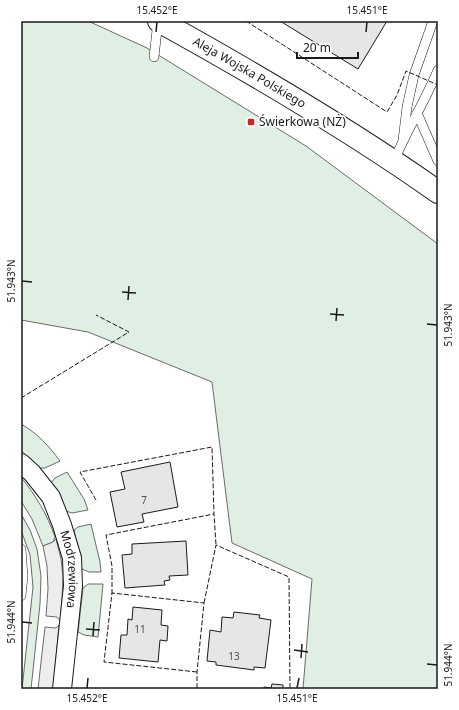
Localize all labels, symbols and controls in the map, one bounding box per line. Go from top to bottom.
text: 15.452°E [136,3,178,17]
text: 15.451°E [346,3,388,17]
street label: Aleja Wojska Polskiego [190,33,309,112]
scale bar [297,34,358,60]
text: 20 m [303,39,331,56]
place label: Świerkowa (NŻ) [259,113,346,130]
marker: Świerkowa (NŻ) [246,117,256,127]
text: 51.943°N [4,259,18,303]
text: 51.943°N [441,303,455,347]
house number: 7 [141,493,147,507]
street label: Modrzewiowa [56,528,82,609]
text: 51.944°N [4,600,18,644]
house number: 11 [134,622,146,636]
text: 51.944°N [441,643,455,687]
house number: 13 [228,649,240,663]
text: 15.452°E [66,691,108,705]
text: 15.451°E [276,691,318,705]

